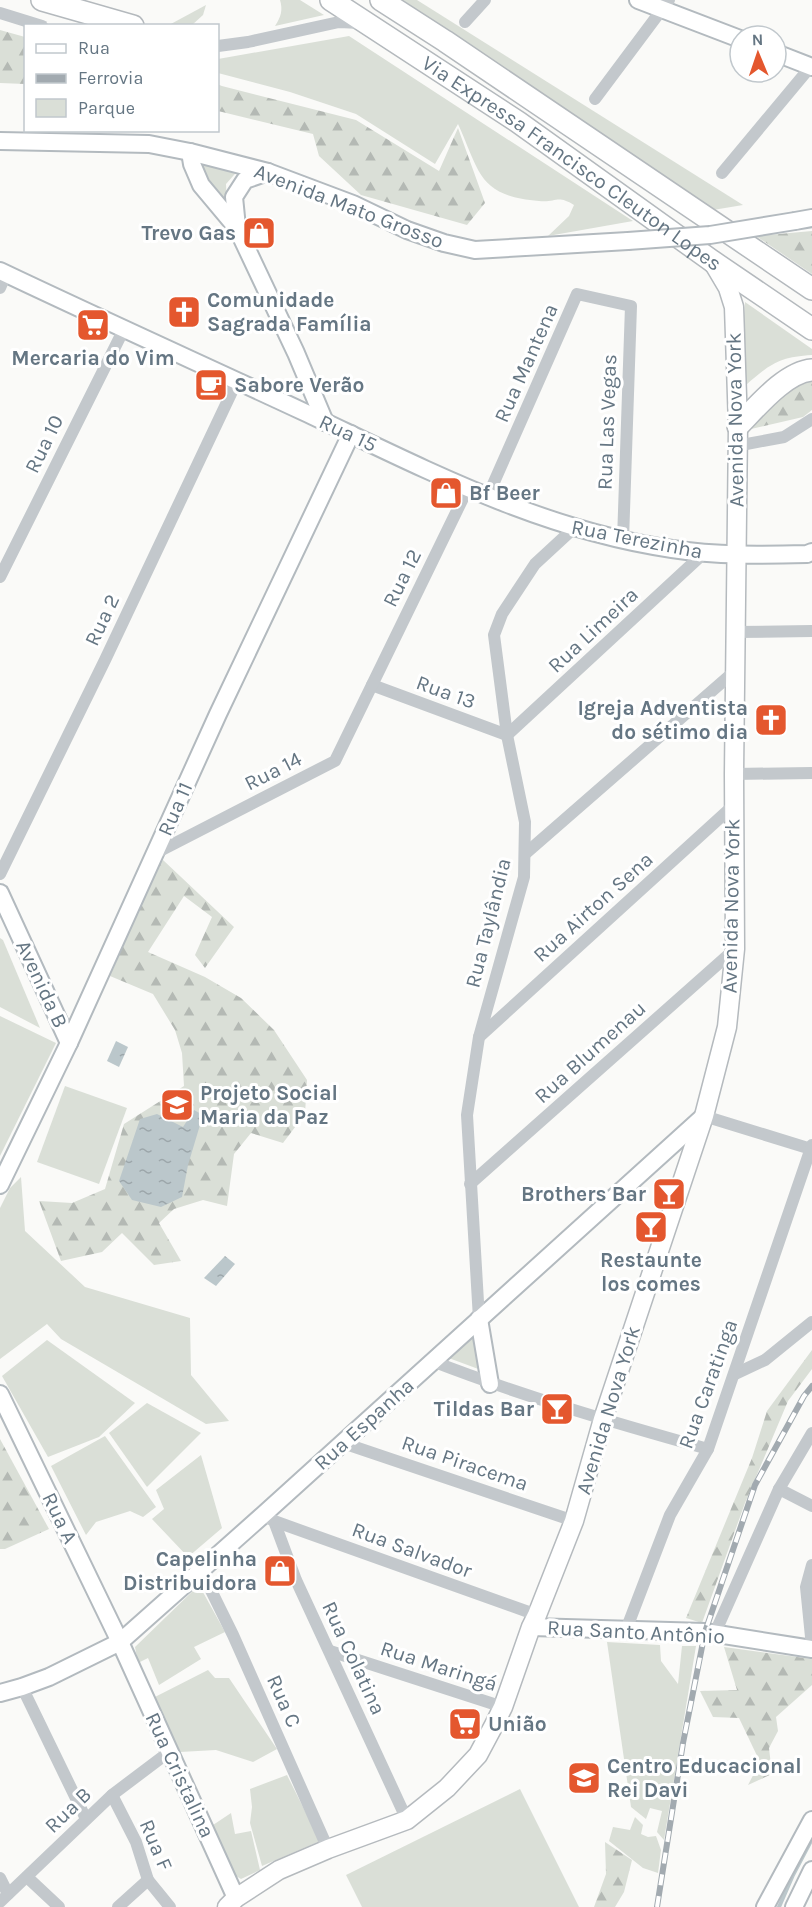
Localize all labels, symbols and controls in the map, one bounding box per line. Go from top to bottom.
legend [24,24,219,132]
north arrow [728,24,788,84]
text: N [751,30,764,49]
text: Rua [78,37,110,59]
street label: Via Expressa Francisco Cleuton Lopes [418,51,726,276]
text: Ferrovia [78,67,143,89]
text: Parque [78,97,135,119]
street label: Avenida Mato Grosso [251,159,447,253]
shop icon: Trevo Gas [241,215,277,251]
place label: Trevo Gas [142,221,236,245]
place label: Comunidade Sagrada Família [207,288,372,336]
church icon: Comunidade Sagrada Família [166,294,202,330]
street label: Rua Mantena [489,300,563,426]
supermarket icon: Mercaria do Vim [75,307,111,343]
street label: Avenida Nova York [721,332,749,508]
place label: Mercaria do Vim [11,346,175,370]
street label: Rua Las Vegas [593,354,621,490]
cafe icon: Sabore Verão [193,367,229,403]
place label: Sabore Verão [234,373,365,397]
street label: Rua 15 [315,409,381,457]
street label: Rua 10 [20,411,68,477]
shop icon: Bf Beer [428,475,464,511]
place label: Bf Beer [469,481,541,505]
street label: Rua Terezinha [569,514,705,564]
street label: Rua 12 [378,545,426,611]
street label: Rua Limeira [543,582,643,678]
street label: Rua 2 [80,590,124,650]
street label: Rua 13 [413,670,479,714]
place label: Igreja Adventista do sétimo dia [577,696,748,744]
church icon: Igreja Adventista do sétimo dia [753,702,789,738]
street label: Rua 14 [240,746,306,795]
street label: Rua 11 [153,779,197,839]
street label: Avenida Nova York [717,818,745,994]
street label: Rua Airton Sena [528,847,658,967]
street label: Rua Taylândia [460,856,516,990]
street label: Avenida B [11,936,73,1032]
street label: Rua Blumenau [530,996,650,1108]
place label: Projeto Social Maria da Paz [200,1081,338,1129]
school or university icon: Projeto Social Maria da Paz [159,1087,195,1123]
bar icon: Brothers Bar [651,1176,687,1212]
place label: Brothers Bar [521,1182,647,1206]
bar icon: Restaunte los comes [633,1209,669,1245]
place label: Restaunte los comes [600,1248,702,1296]
street label: Rua Caratinga [673,1316,743,1452]
street label: Avenida Nova York [571,1323,645,1497]
street label: Rua Espanha [309,1373,419,1475]
bar icon: Tildas Bar [539,1391,575,1427]
place label: Tildas Bar [434,1397,535,1421]
street label: Rua Piracema [399,1430,531,1496]
street label: Rua A [37,1488,83,1548]
street label: Rua Salvador [349,1517,476,1583]
place label: Capelinha Distribuidora [123,1547,257,1595]
shop icon: Capelinha Distribuidora [262,1553,298,1589]
street label: Rua Colatina [317,1598,391,1718]
street label: Rua Santo Antônio [547,1615,725,1649]
street label: Rua Maringá [378,1636,500,1696]
street label: Rua C [262,1671,306,1731]
supermarket icon: União [447,1706,483,1742]
street label: Rua Cristalina [140,1708,220,1842]
place label: União [488,1712,547,1736]
place label: Centro Educacional Rei Davi [607,1754,802,1802]
school or university icon: Centro Educacional Rei Davi [566,1760,602,1796]
street label: Rua B [40,1782,96,1838]
street label: Rua F [135,1816,177,1874]

